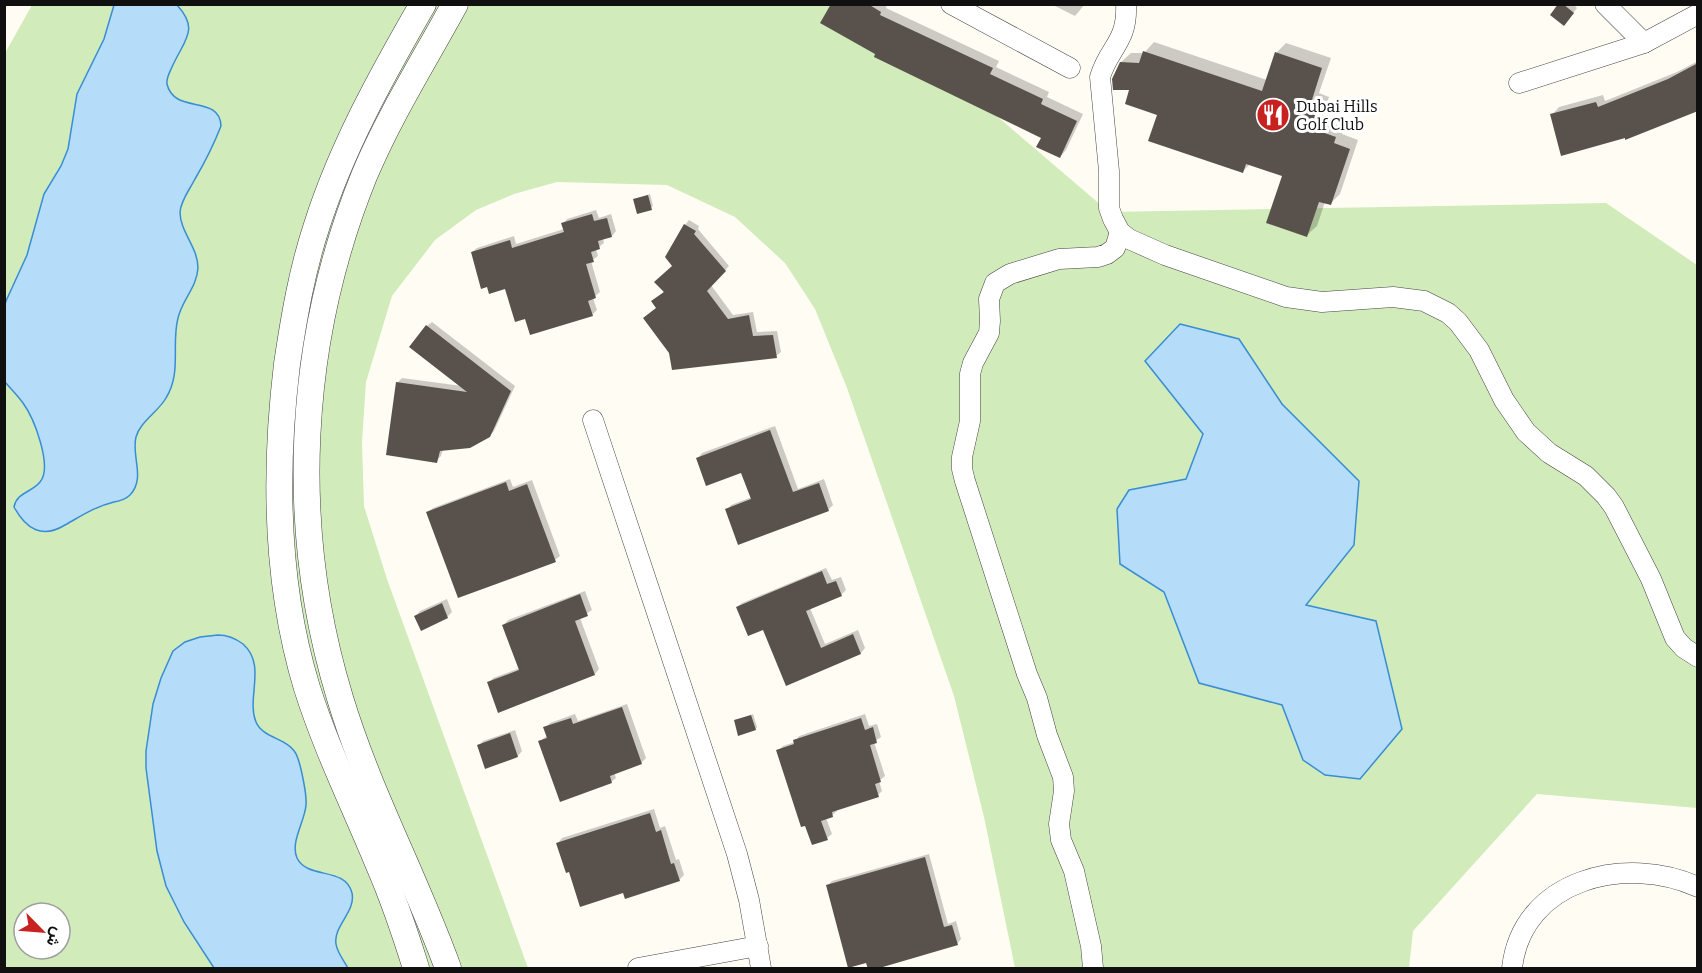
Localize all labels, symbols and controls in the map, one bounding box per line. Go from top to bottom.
restaurant icon: Dubai Hills Golf Club [1255,97,1291,133]
place label: Dubai Hills Golf Club [1296,97,1378,134]
north arrow [12,901,72,961]
text: ش [42,924,68,950]

